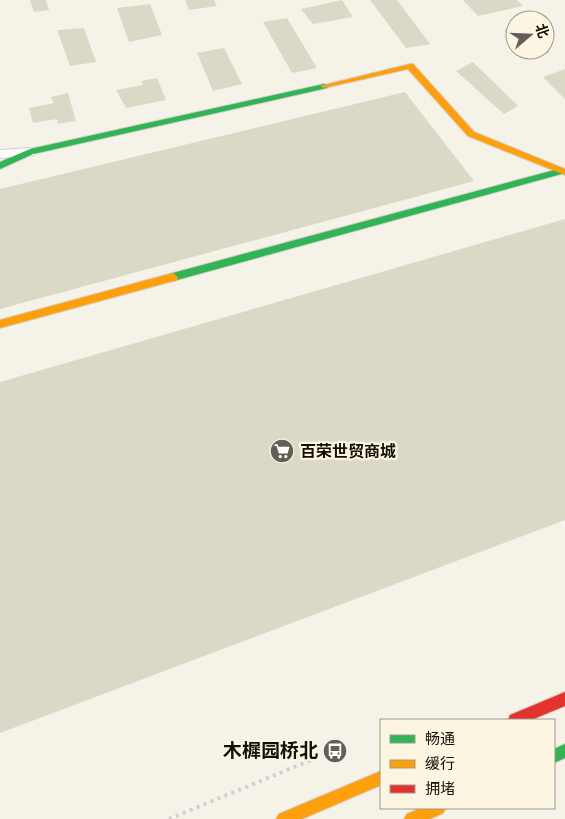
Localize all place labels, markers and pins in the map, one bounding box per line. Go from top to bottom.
supermarket icon: 百荣世贸商城 [269,438,295,464]
place label: 百荣世贸商城 [300,442,396,461]
bus stop icon: 木樨园桥北 [322,738,348,764]
place label: 木樨园桥北 [223,740,318,762]

